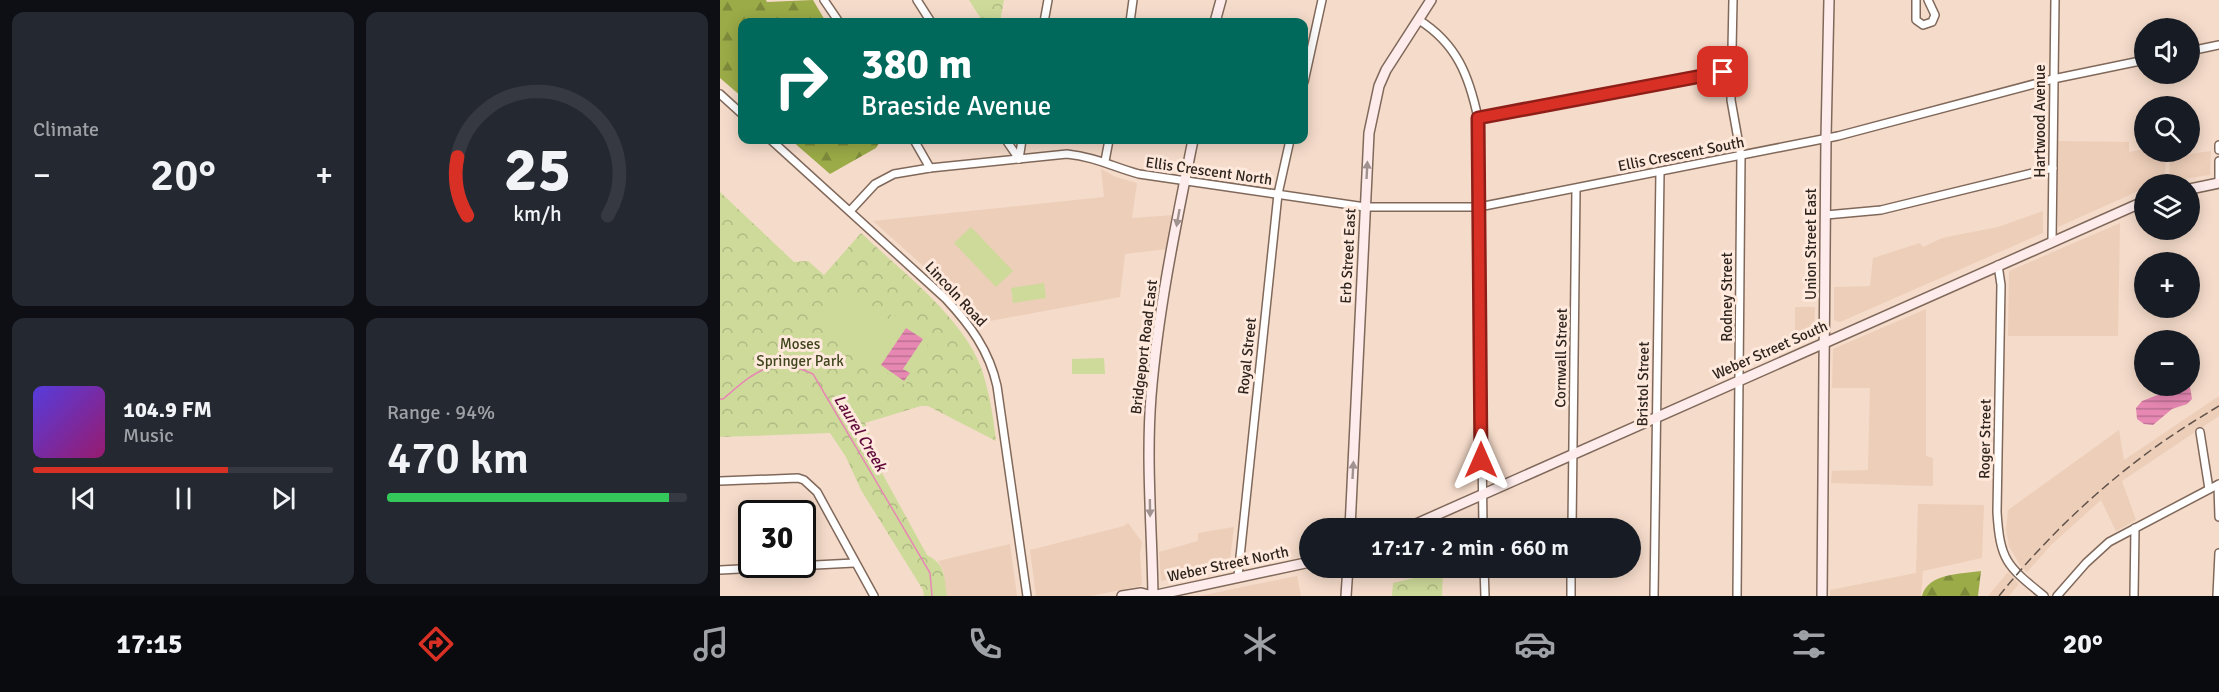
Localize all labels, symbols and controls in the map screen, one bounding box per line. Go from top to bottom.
map controls [2134,18,2200,396]
button: sound [2134,18,2200,84]
text: 380 m [861,39,972,90]
icon: right [762,42,840,120]
pin [1697,46,1748,97]
icon: arrive [1706,55,1739,88]
street label: Hartwood Avenue [2031,64,2049,178]
text: Braeside Avenue [861,90,1051,123]
button: search [2134,96,2200,162]
text: Climate [33,117,99,142]
text: 25 [503,131,571,208]
street label: Ellis Crescent South [1616,133,1746,175]
text: 20° [150,148,216,203]
street label: Ellis Crescent North [1144,153,1274,189]
text: − [33,155,51,196]
text: + [315,155,333,196]
one-way arrow [1363,160,1372,179]
button: layers [2134,174,2200,240]
street label: Union Street East [1802,188,1820,300]
text: km/h [513,201,561,227]
one-way arrow [1173,208,1182,227]
street label: Erb Street East [1337,208,1359,304]
street label: Rodney Street [1718,252,1736,342]
button: + [2134,252,2200,318]
street label: Lincoln Road [921,258,991,330]
street label: Bridgeport Road East [1127,279,1161,415]
street label: Cornwall Street [1551,308,1571,408]
street label: Royal Street [1234,316,1260,396]
street label: Weber Street South [1710,317,1830,383]
button: − [2134,330,2200,396]
park label: Moses Springer Park [756,335,844,370]
street label: Bristol Street [1633,341,1653,427]
water label: Laurel Creek [829,391,892,477]
text: 104.9 FM [123,396,212,423]
street label: Roger Street [1975,399,1995,479]
text: Range · 94% [387,400,495,425]
text: Music [123,423,174,448]
position arrow [1449,428,1513,492]
text: 470 km [387,431,529,486]
one-way arrow [1349,460,1358,479]
icon: previous [67,482,100,515]
icon: pause [167,482,200,515]
icon: next [267,482,300,515]
one-way arrow [1146,498,1155,517]
speed limit sign: 30 [738,500,816,578]
text: 17:17 · 2 min · 660 m [1371,534,1569,561]
street label: Weber Street North [1166,542,1290,586]
icon: directions [415,623,457,665]
icon: music [690,623,732,665]
icon: phone [964,623,1006,665]
icon: climate [1239,623,1281,665]
icon: car [1514,623,1556,665]
icon: filters [1788,623,1830,665]
text: 17:15 [116,628,183,661]
text: 20° [2063,628,2103,661]

